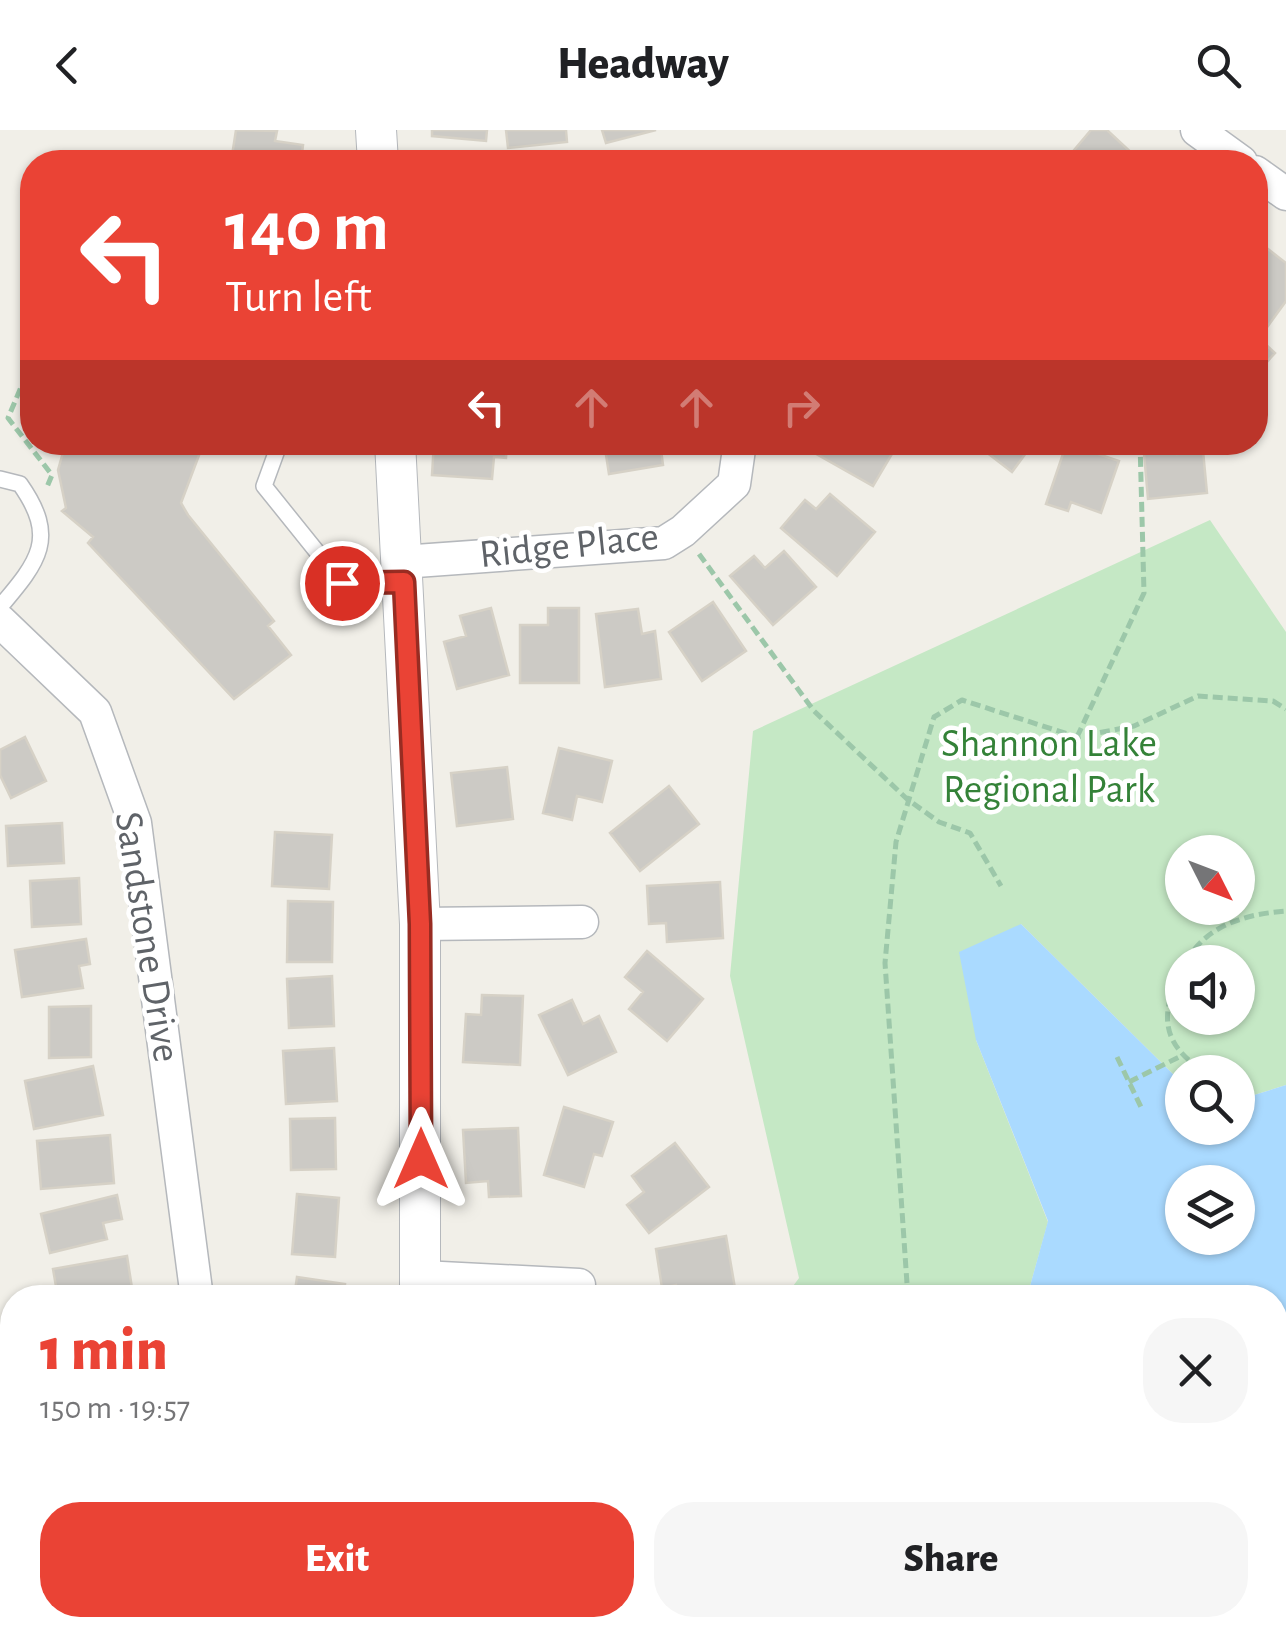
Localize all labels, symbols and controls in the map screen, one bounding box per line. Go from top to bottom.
icon: back [40,38,95,93]
icon: search [1191,38,1246,93]
text: Headway [557,42,729,87]
icon: left [60,190,190,320]
text: 140 m [225,193,389,263]
text: Turn left [225,275,372,320]
icon: left [459,380,514,435]
icon: ahead [564,380,619,435]
icon: ahead [669,380,724,435]
icon: right [774,380,829,435]
street label: Ridge Place [477,517,661,575]
pin [300,541,385,626]
icon: arrive [315,556,370,611]
park label: Shannon Lake Regional Park [941,724,1157,810]
street label: Sandstone Drive [107,809,187,1065]
north arrow [1165,835,1255,925]
map controls [1165,835,1255,1255]
button: sound [1165,945,1255,1035]
button: search [1165,1055,1255,1145]
position arrow [369,1107,473,1211]
button: layers [1165,1165,1255,1255]
button: close [1143,1318,1248,1423]
text: 1 min [40,1321,168,1381]
text: 150 m · 19:57 [40,1392,190,1424]
button: Exit [40,1502,634,1617]
button: Share [654,1502,1248,1617]

